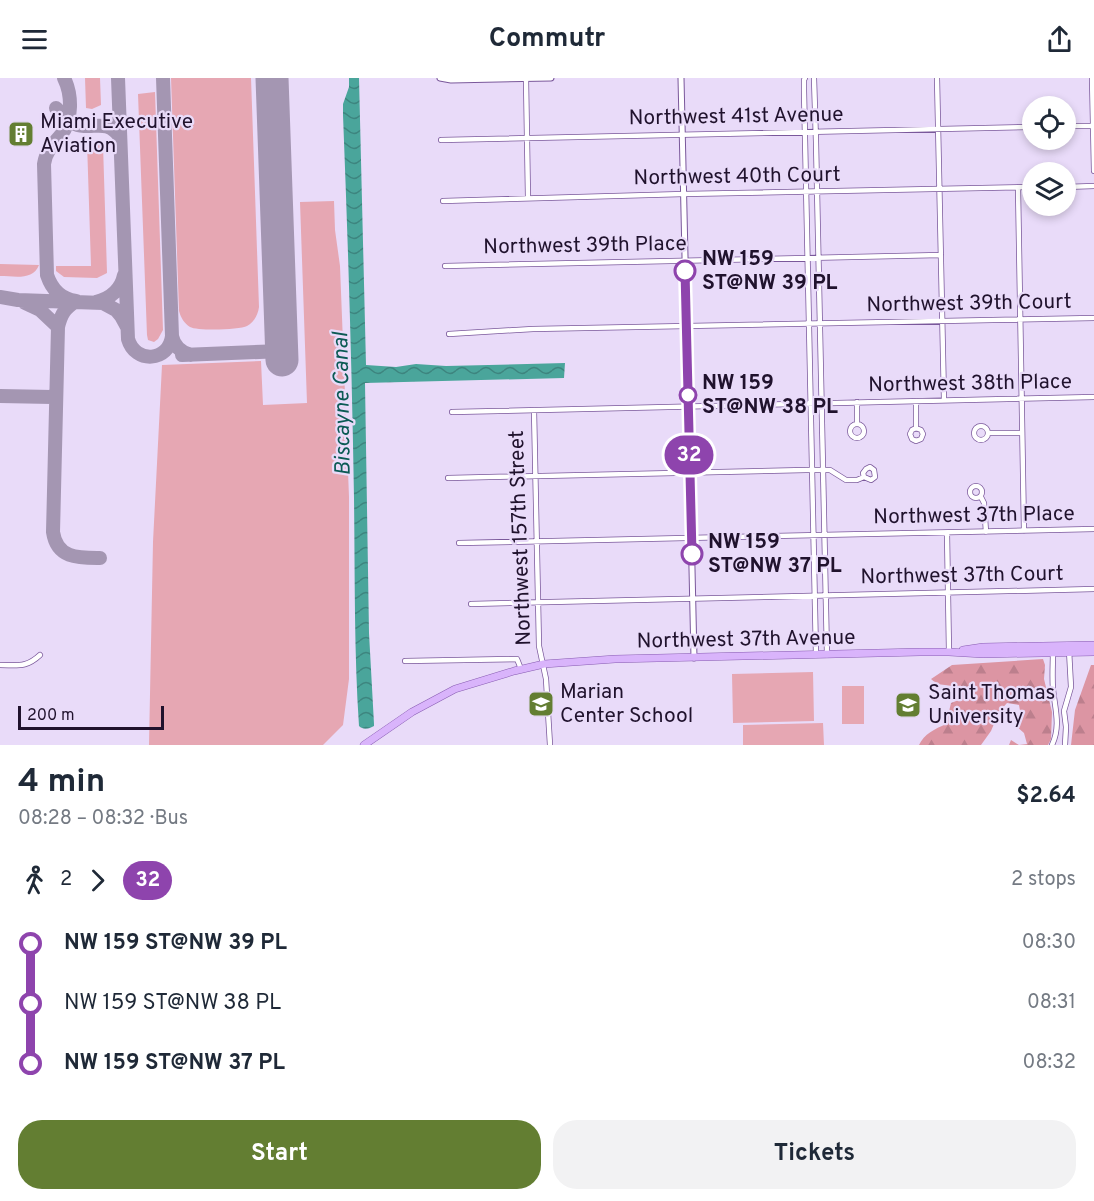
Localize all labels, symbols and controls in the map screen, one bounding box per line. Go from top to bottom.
text: Commutr [489,22,605,56]
icon: menu [18,23,51,56]
icon: share [1043,23,1076,56]
map controls [1022,96,1076,216]
button: locate [1022,96,1076,150]
street label: Northwest 41st Avenue [628,102,844,132]
place label: Miami Executive Aviation [40,109,193,160]
building icon: Miami Executive Aviation [6,119,36,149]
street label: Northwest 40th Court [633,162,841,192]
button: layers [1022,162,1076,216]
street label: Northwest 39th Place [483,231,687,261]
place label: NW 159 ST@NW 39 PL [702,246,838,297]
marker: NW 159 ST@NW 39 PL [674,260,696,282]
street label: Northwest 39th Court [866,289,1072,319]
water label: Biscayne Canal [328,331,358,476]
street label: Northwest 38th Place [868,369,1072,399]
place label: NW 159 ST@NW 38 PL [702,370,838,421]
marker: NW 159 ST@NW 38 PL [679,386,697,404]
street label: Northwest 157th Street [504,430,538,646]
line badge: 32 [662,436,716,475]
text: 32 [676,442,702,469]
street label: Northwest 37th Place [873,501,1075,531]
place label: NW 159 ST@NW 37 PL [708,529,842,580]
marker: NW 159 ST@NW 37 PL [681,543,703,565]
street label: Northwest 37th Court [860,561,1064,591]
street label: Northwest 37th Avenue [636,625,856,655]
place label: Marian Center School [560,679,693,730]
place label: Saint Thomas University [928,680,1055,731]
school or university icon: Marian Center School [526,689,556,719]
school or university icon: Saint Thomas University [893,690,923,720]
scale bar [18,703,164,730]
text: 200 m [27,706,75,726]
text: 4 min [18,762,105,804]
text: $2.64 [1016,783,1076,810]
text: 08:28 – 08:32 · Bus [18,806,188,832]
icon: walk [18,864,51,897]
icon: forward [81,864,114,897]
text: 2 [60,867,72,893]
text: 32 [135,867,160,894]
text: 2 stops [1011,867,1076,893]
text: NW 159 ST@NW 39 PL [64,930,287,957]
text: 08:30 [1022,930,1076,956]
text: NW 159 ST@NW 38 PL [64,990,281,1017]
text: 08:31 [1027,990,1076,1016]
text: NW 159 ST@NW 37 PL [64,1050,285,1077]
text: 08:32 [1023,1050,1076,1076]
button: Start [18,1120,541,1189]
button: Tickets [553,1120,1076,1189]

